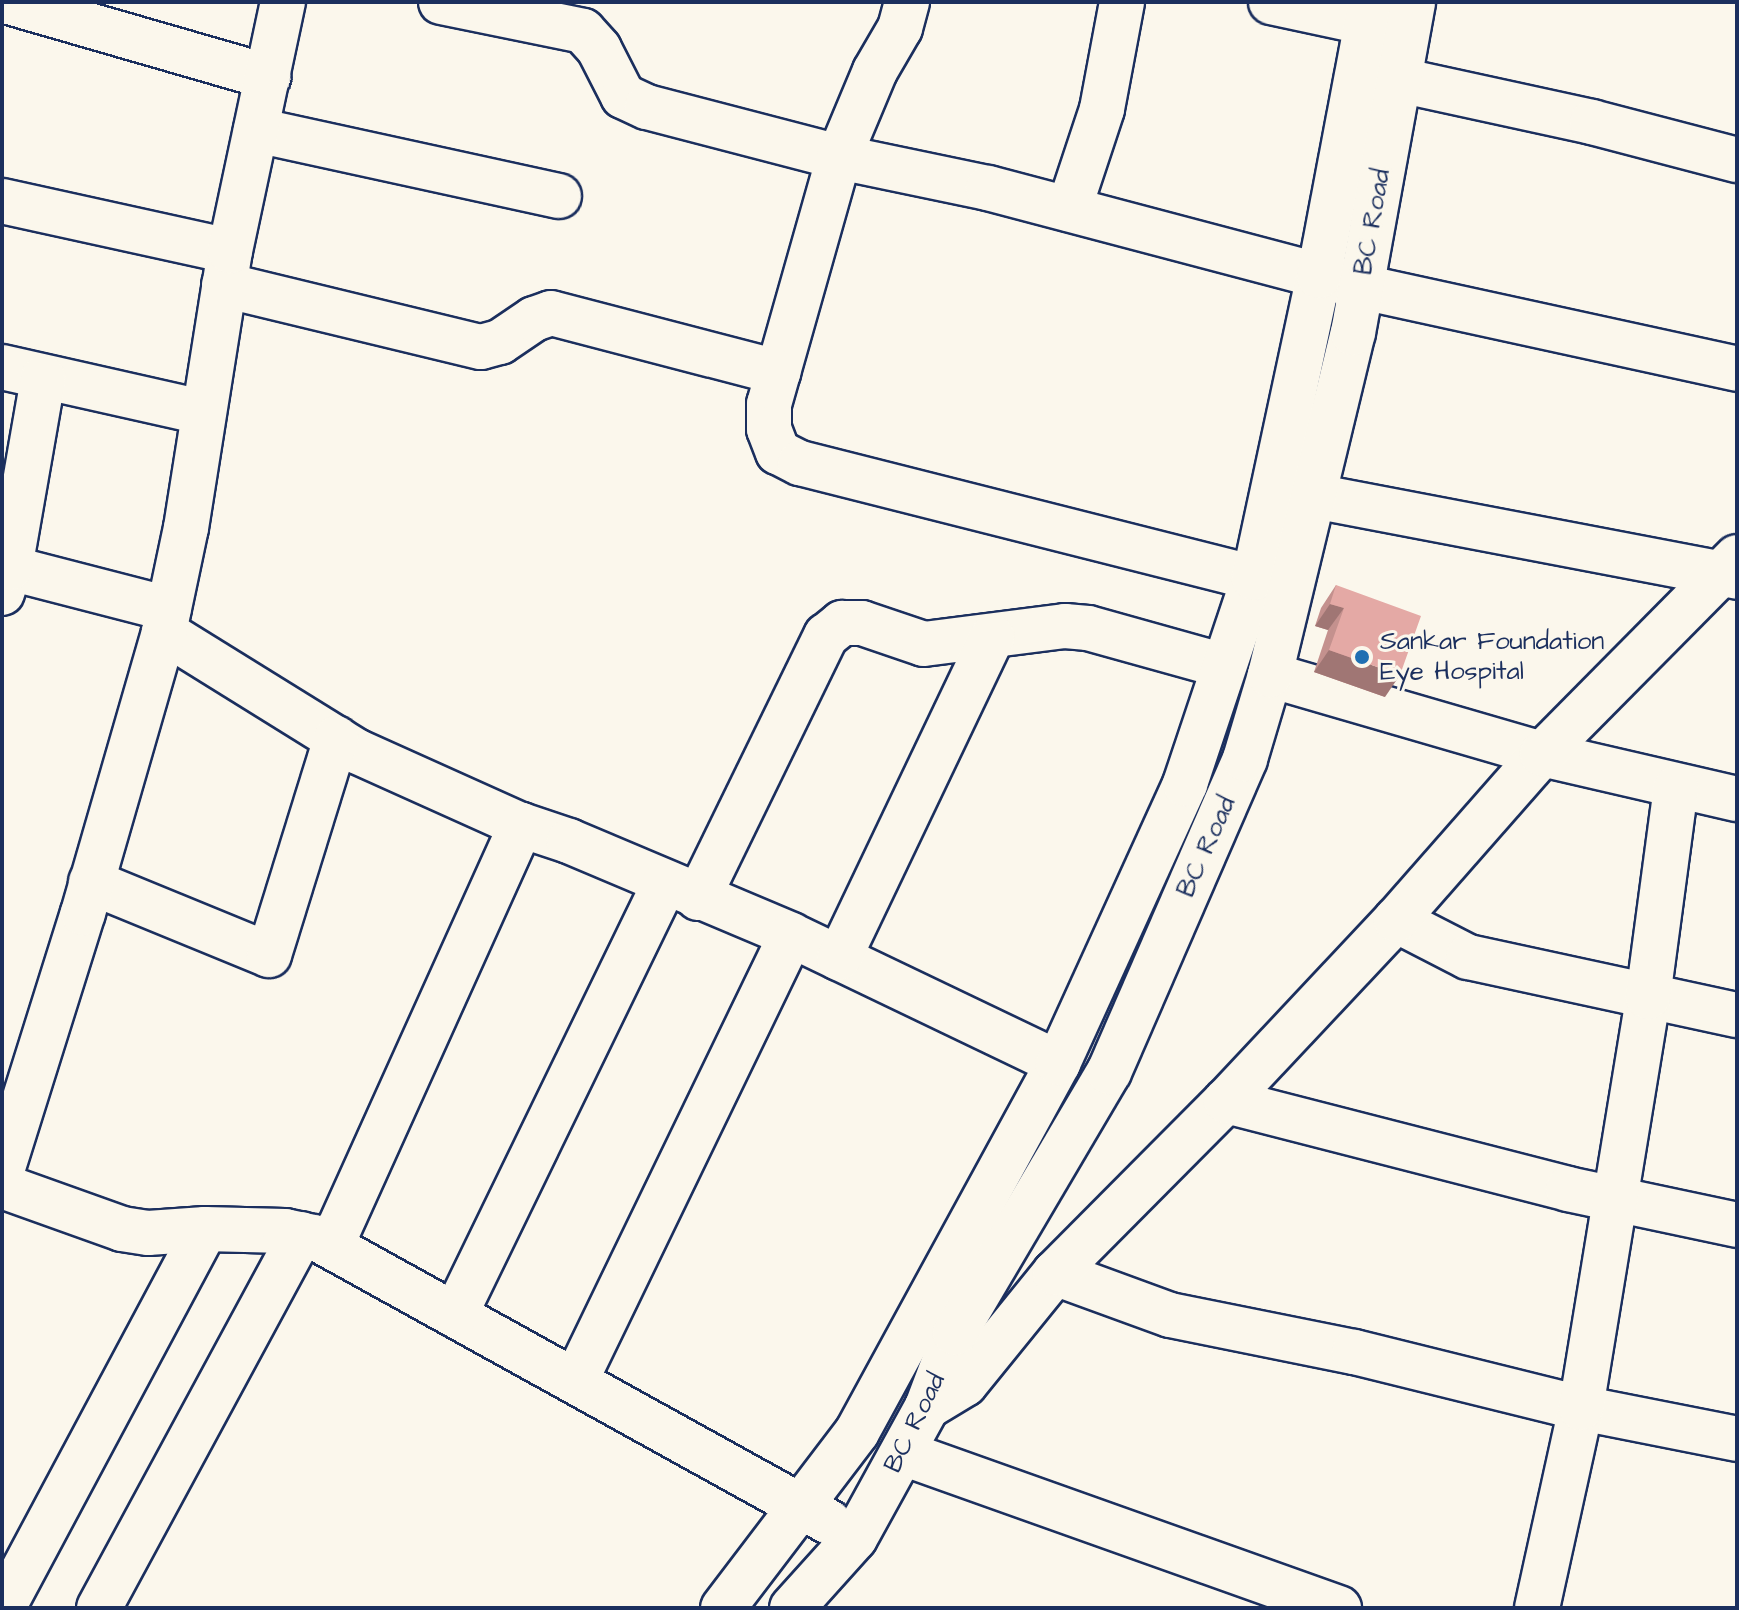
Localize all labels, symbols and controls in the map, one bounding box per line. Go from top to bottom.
street label: BC Road [1348,167,1398,277]
place label: Sankar Foundation Eye Hospital [1380,626,1604,688]
marker: Sankar Foundation Eye Hospital [1351,646,1373,668]
street label: BC Road [1171,792,1243,902]
street label: BC Road [878,1368,952,1478]

